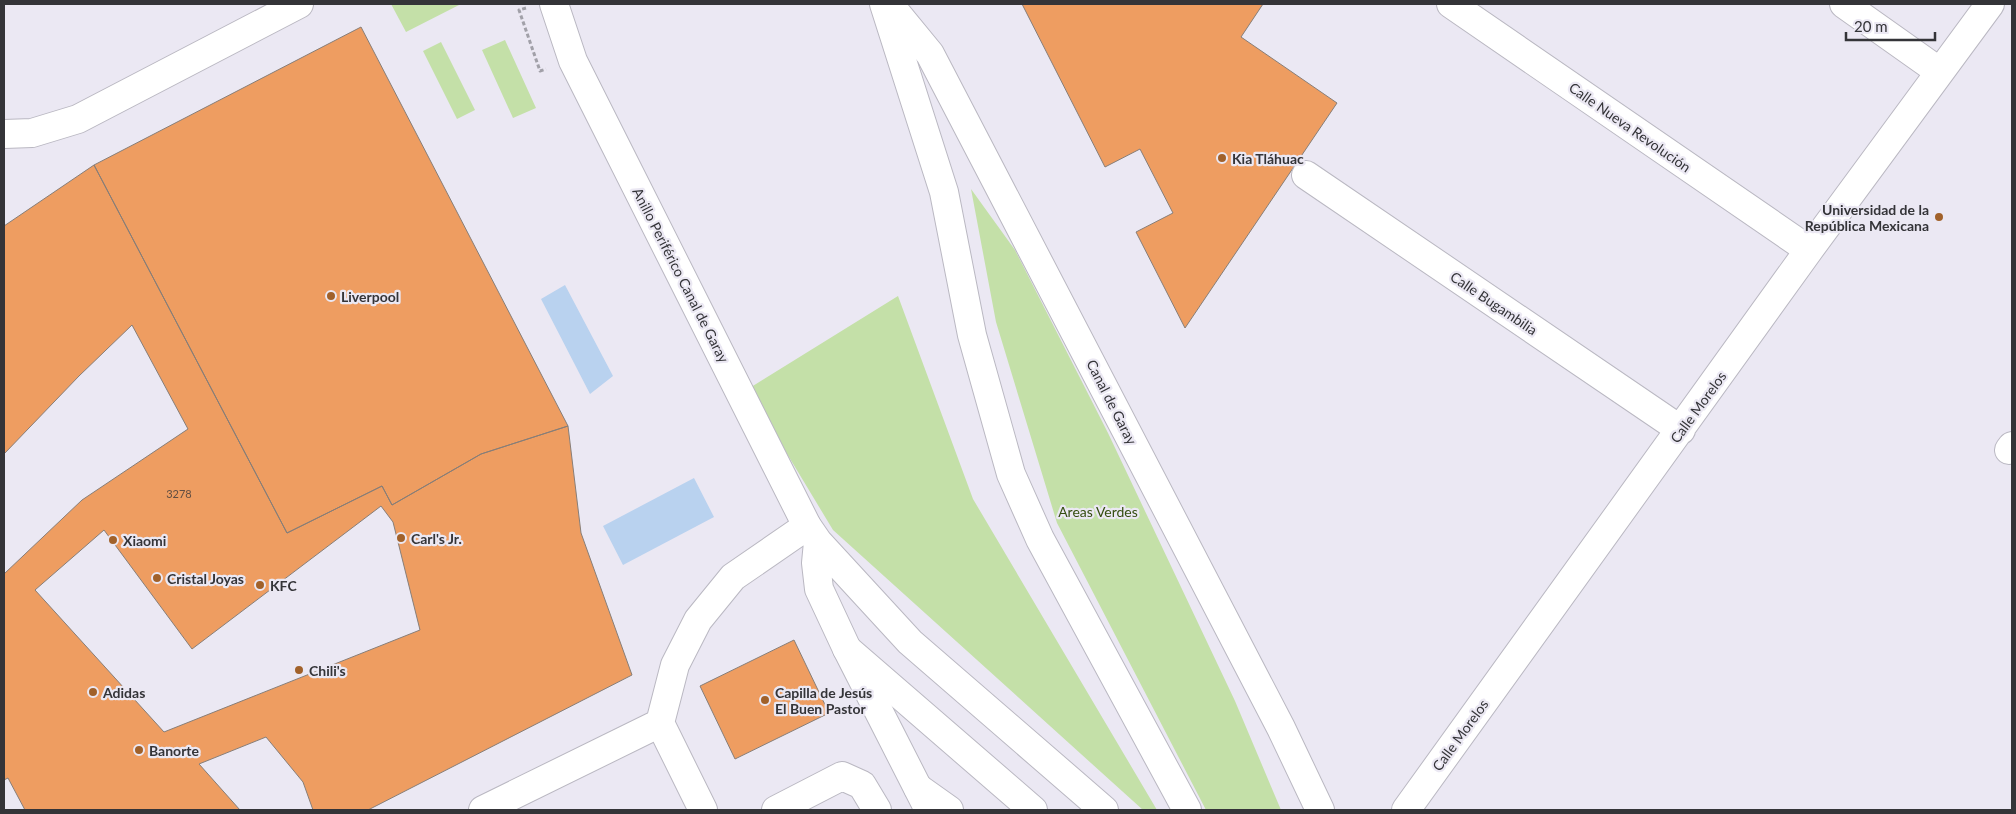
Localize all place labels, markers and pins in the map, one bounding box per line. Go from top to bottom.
place label: Kia Tláhuac [1232,150,1304,167]
marker: Kia Tláhuac [1216,152,1228,164]
place label: Universidad de la República Mexicana [1805,201,1929,234]
marker: Universidad de la República Mexicana [1933,211,1945,223]
place label: Liverpool [341,288,399,305]
marker: Liverpool [325,290,337,302]
place label: Carl's Jr. [411,530,462,547]
place label: Xiaomi [123,532,166,549]
marker: Carl's Jr. [395,532,407,544]
marker: Xiaomi [107,534,119,546]
place label: Cristal Joyas [167,570,244,587]
marker: Cristal Joyas [151,572,163,584]
place label: KFC [270,577,297,594]
marker: KFC [254,579,266,591]
place label: Chili's [309,662,346,679]
marker: Chili's [293,664,305,676]
place label: Adidas [102,684,145,701]
place label: Capilla de Jesús El Buen Pastor [775,684,872,717]
marker: Adidas [87,686,99,698]
marker: Capilla de Jesús El Buen Pastor [759,694,771,706]
place label: Banorte [149,742,200,759]
marker: Banorte [133,744,145,756]

